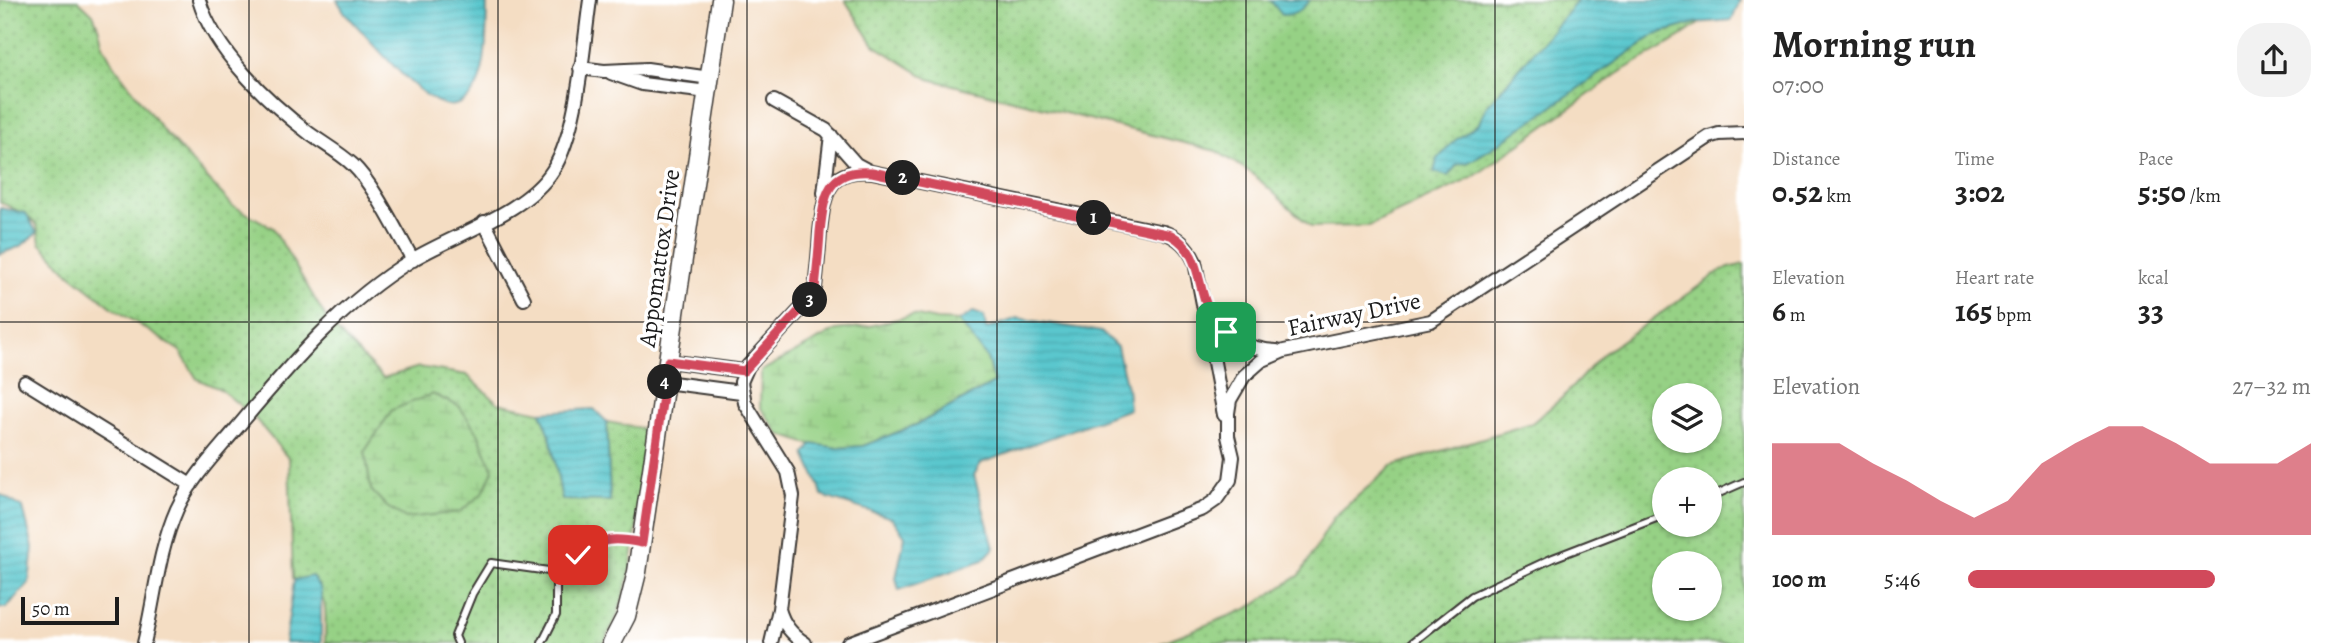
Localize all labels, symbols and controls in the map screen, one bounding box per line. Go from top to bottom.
text: Morning run [1772,18,1976,70]
button: share [2237,23,2311,97]
text: 07:00 [1772,70,1824,101]
text: Distance [1772,146,1840,172]
text: Time [1955,146,1994,172]
text: Pace [2138,146,2173,172]
pin: 2 [886,160,920,196]
text: 2 [898,164,907,190]
street label: Appomattox Drive [631,167,687,350]
text: 0.52 [1772,172,1823,212]
text: 3:02 [1955,172,2005,212]
text: 5:50 [2138,172,2186,212]
text: km [1823,183,1852,209]
text: /km [2186,183,2221,209]
pin: 1 [1076,200,1112,235]
text: 1 [1090,204,1097,230]
text: Elevation [1772,265,1845,291]
text: Heart rate [1955,265,2034,291]
text: kcal [2138,265,2168,291]
pin: 3 [792,282,828,318]
street label: Fairway Drive [1284,284,1424,344]
text: 3 [805,286,814,312]
text: 6 [1772,291,1786,331]
text: 165 [1955,291,1993,331]
text: 33 [2138,291,2164,331]
pin [1196,302,1256,362]
text: m [1786,302,1806,328]
text: bpm [1993,302,2032,328]
icon: arrive [1207,313,1245,351]
pin: 4 [648,364,682,400]
text: 4 [660,368,669,394]
text: Elevation [1772,371,1860,402]
text: 27–32 m [2232,371,2311,402]
map controls [1652,383,1722,621]
button: layers [1652,383,1722,453]
button: + [1652,467,1722,537]
pin [548,525,608,585]
icon: check [559,536,597,574]
button: − [1652,551,1722,621]
text: 100 m [1772,564,1827,595]
text: 5:46 [1884,564,1920,595]
scale bar [21,594,119,626]
text: 50 m [32,596,70,622]

